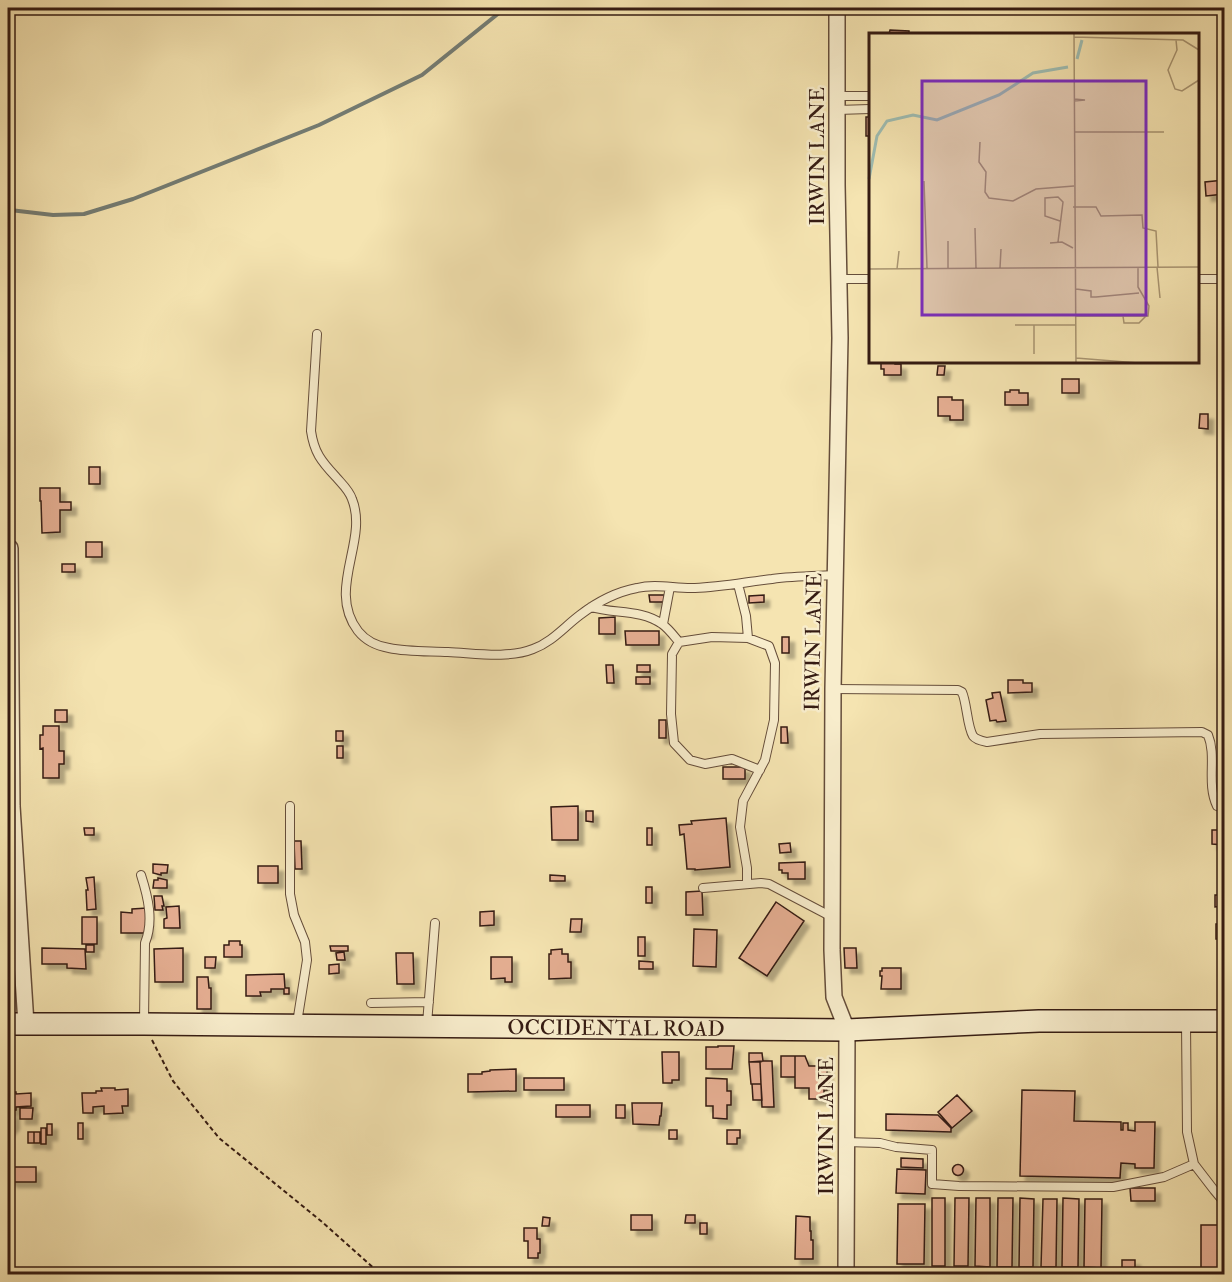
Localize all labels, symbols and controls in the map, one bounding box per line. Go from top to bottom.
inset map [869,33,1199,363]
street label: IRWIN LANE [804,87,831,225]
street label: IRWIN LANE [799,573,828,711]
street label: OCCIDENTAL ROAD [507,1014,725,1043]
street label: IRWIN LANE [813,1057,840,1195]

